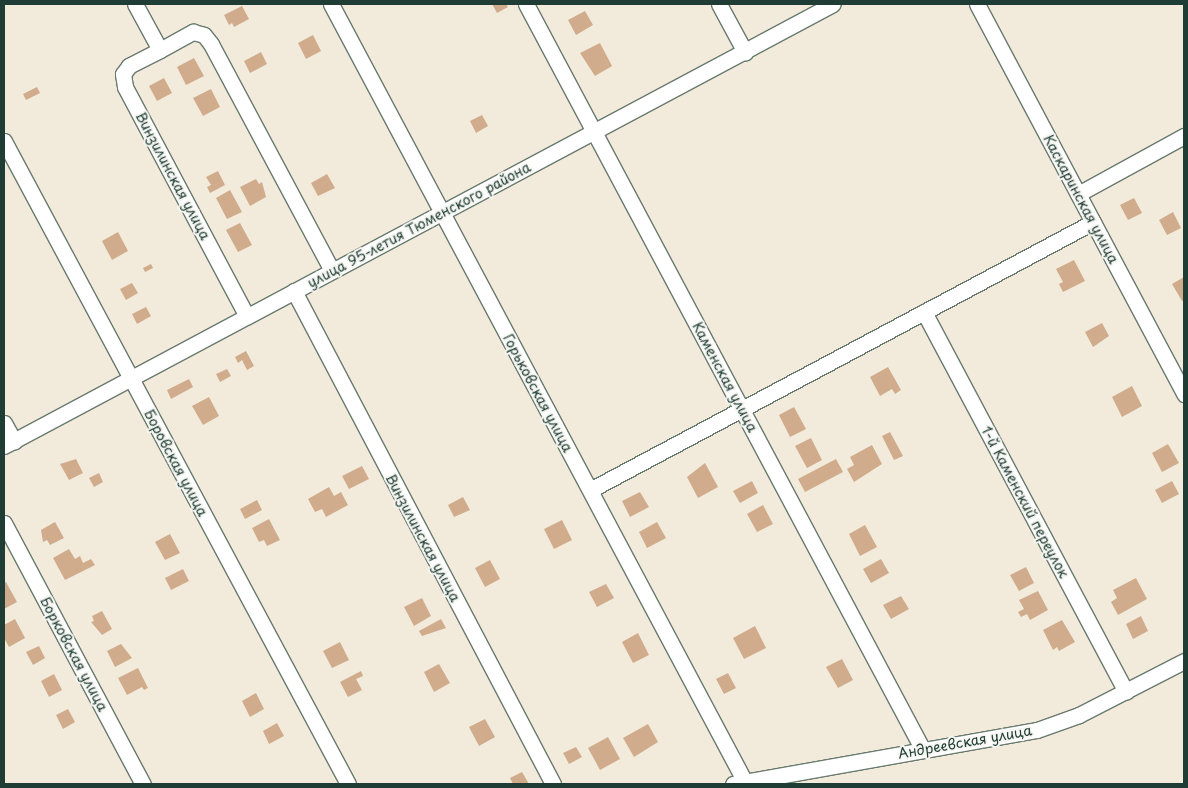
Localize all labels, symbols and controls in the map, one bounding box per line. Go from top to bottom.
street label: Винзилинская улица [132,109,214,243]
street label: Каскаринская улица [1040,131,1122,267]
street label: улица 95-летия Тюменского района [305,159,533,291]
street label: Каменская улица [689,319,761,435]
street label: Горьковская улица [500,331,576,455]
street label: Боровская улица [141,406,211,520]
street label: 1-й Каменский переулок [978,423,1072,581]
street label: Винзилинская улица [382,471,464,605]
street label: Борковская улица [37,594,111,714]
street label: Андреевская улица [896,722,1034,762]

